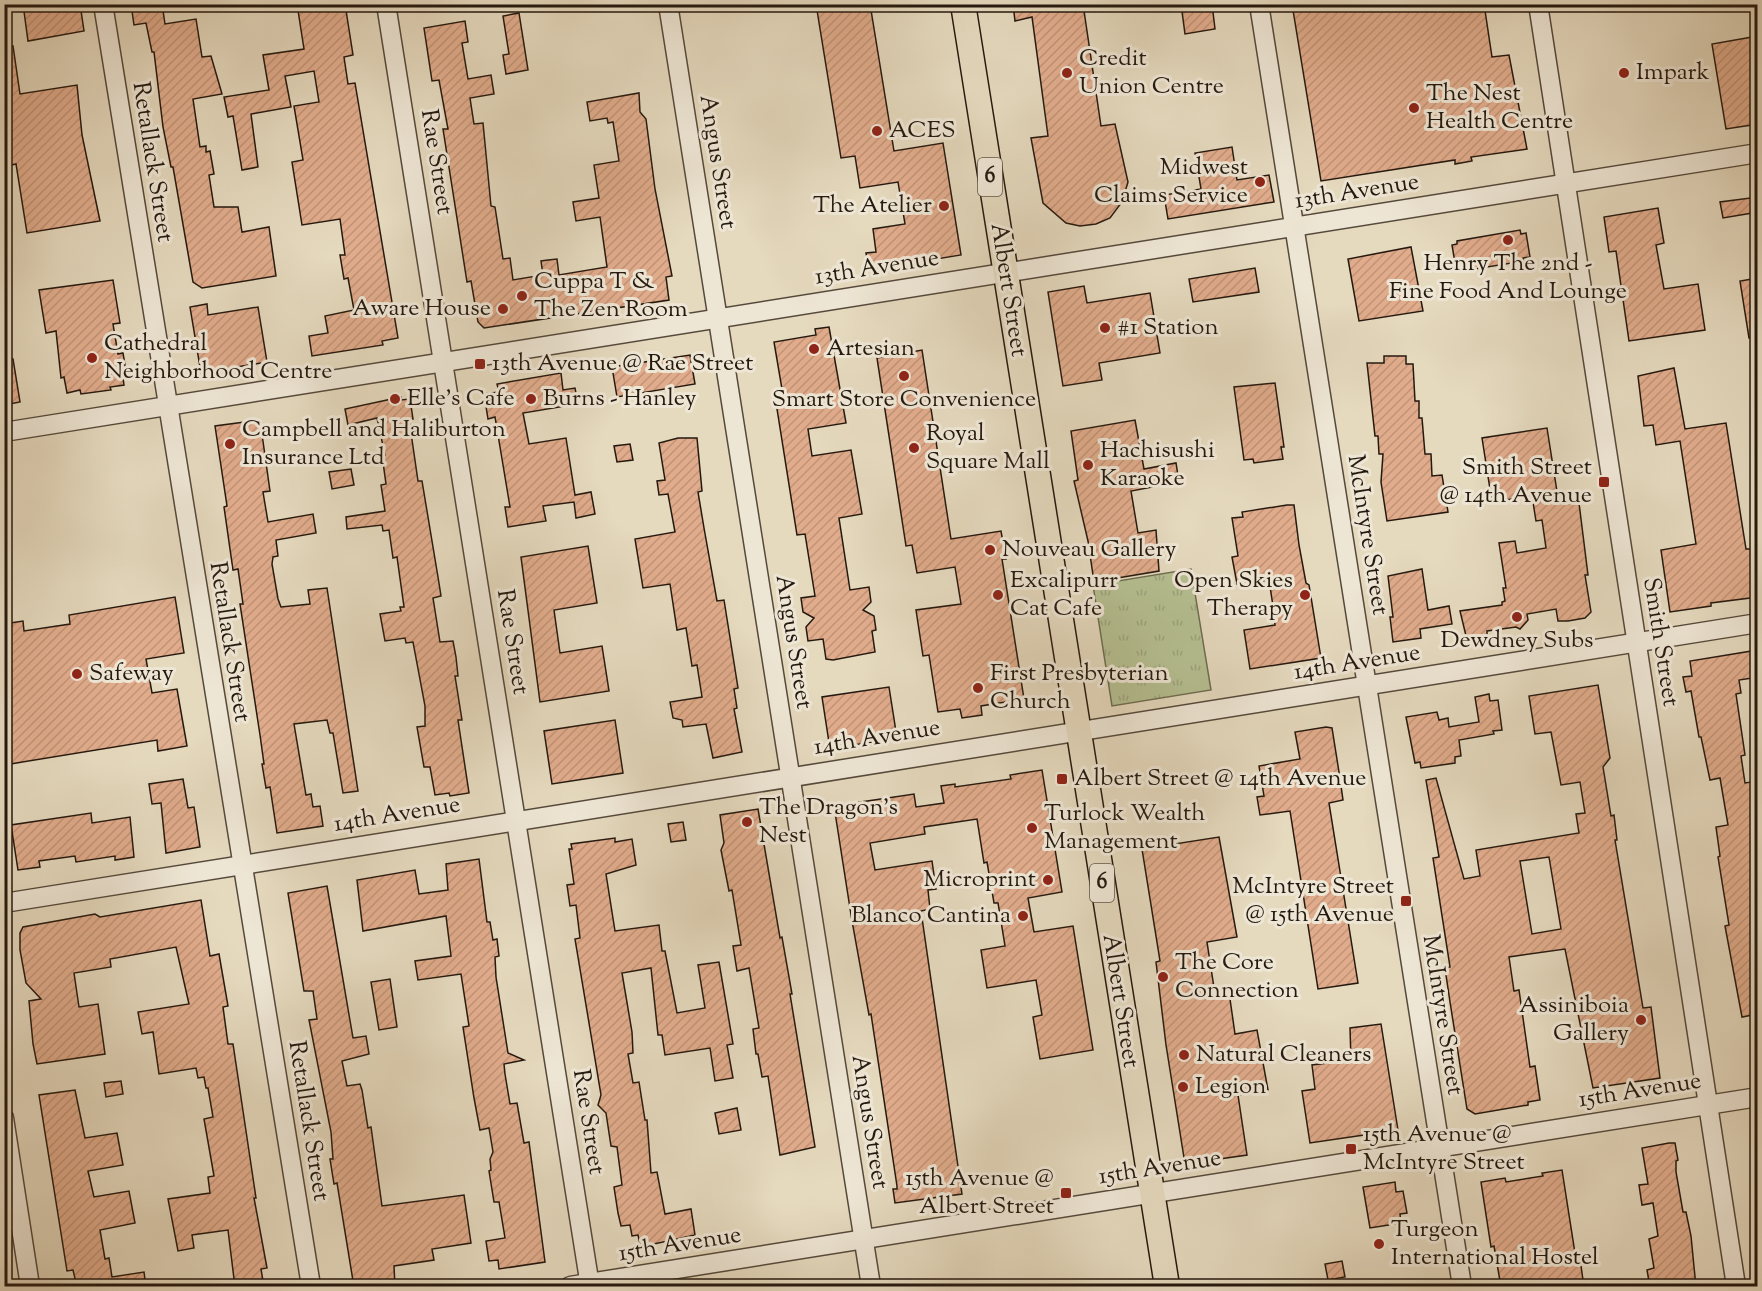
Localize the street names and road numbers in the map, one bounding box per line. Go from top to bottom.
street label: Retallack Street [123,79,181,245]
street label: Angus Street [690,92,744,232]
street label: Rae Street [411,107,461,217]
road number: 6 [978,158,1002,196]
street label: 13th Avenue [1292,165,1422,219]
street label: Albert Street [981,221,1035,359]
street label: 13th Avenue [812,241,942,295]
street label: McIntyre Street [1338,452,1396,618]
street label: Retallack Street [200,559,258,725]
street label: Angus Street [766,572,820,712]
street label: Smith Street [1633,575,1687,709]
street label: Rae Street [487,587,537,697]
street label: 14th Avenue [1291,636,1423,690]
street label: 14th Avenue [811,711,943,765]
street label: 14th Avenue [331,788,463,842]
road number: 6 [1090,864,1114,902]
street label: Albert Street [1093,932,1147,1070]
street label: McIntyre Street [1413,932,1471,1098]
street label: Retallack Street [279,1038,337,1204]
street label: Angus Street [842,1052,896,1192]
street label: 15th Avenue [1576,1065,1704,1117]
street label: Rae Street [563,1067,613,1177]
street label: 15th Avenue [1096,1142,1224,1194]
street label: 15th Avenue [616,1219,744,1271]

